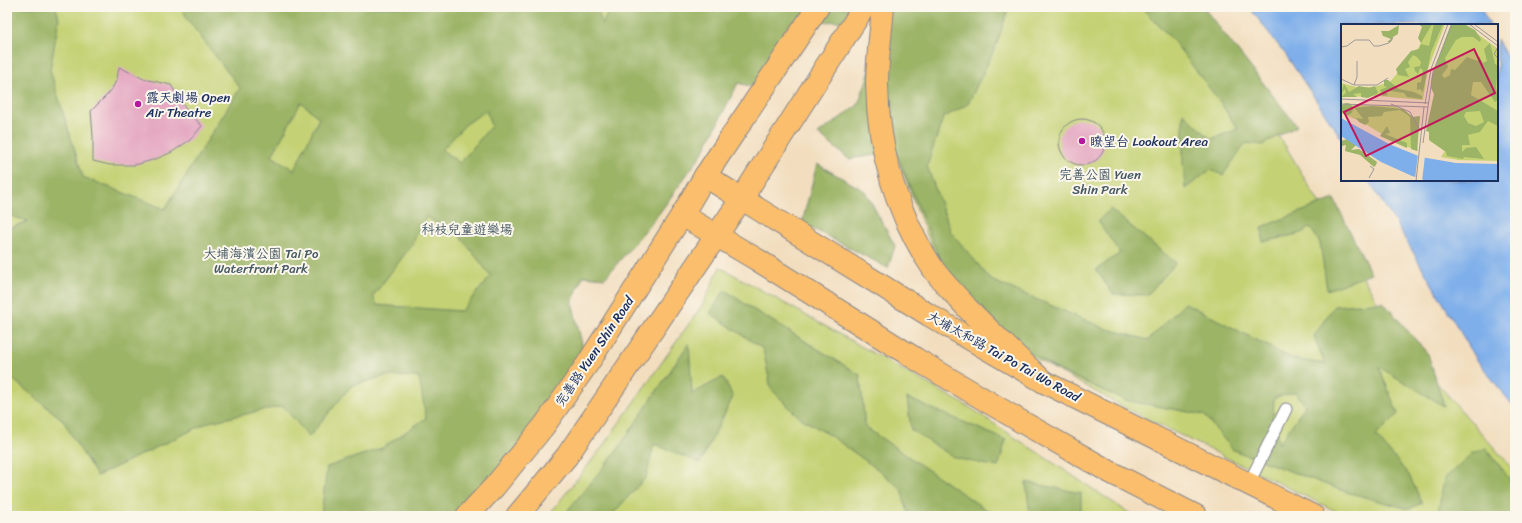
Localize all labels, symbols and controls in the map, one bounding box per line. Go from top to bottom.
inset map [1341,24,1498,181]
place label: 露天劇場 Open Air Theatre [145,86,230,124]
marker: 露天劇場 Open Air Theatre [133,99,143,109]
place label: 瞭望台 Lookout Area [1090,130,1209,153]
marker: 瞭望台 Lookout Area [1077,136,1087,146]
park label: 完善公園 Yuen Shin Park [1059,163,1141,201]
park label: 科枝兒童遊樂場 [421,218,513,241]
park label: 大埔海濱公園 Tai Po Waterfront Park [204,242,319,280]
street label: 完善路 Yuen Shin Road [549,290,641,411]
street label: 大埔太和路 Tai Po Tai Wo Road [923,305,1085,409]

